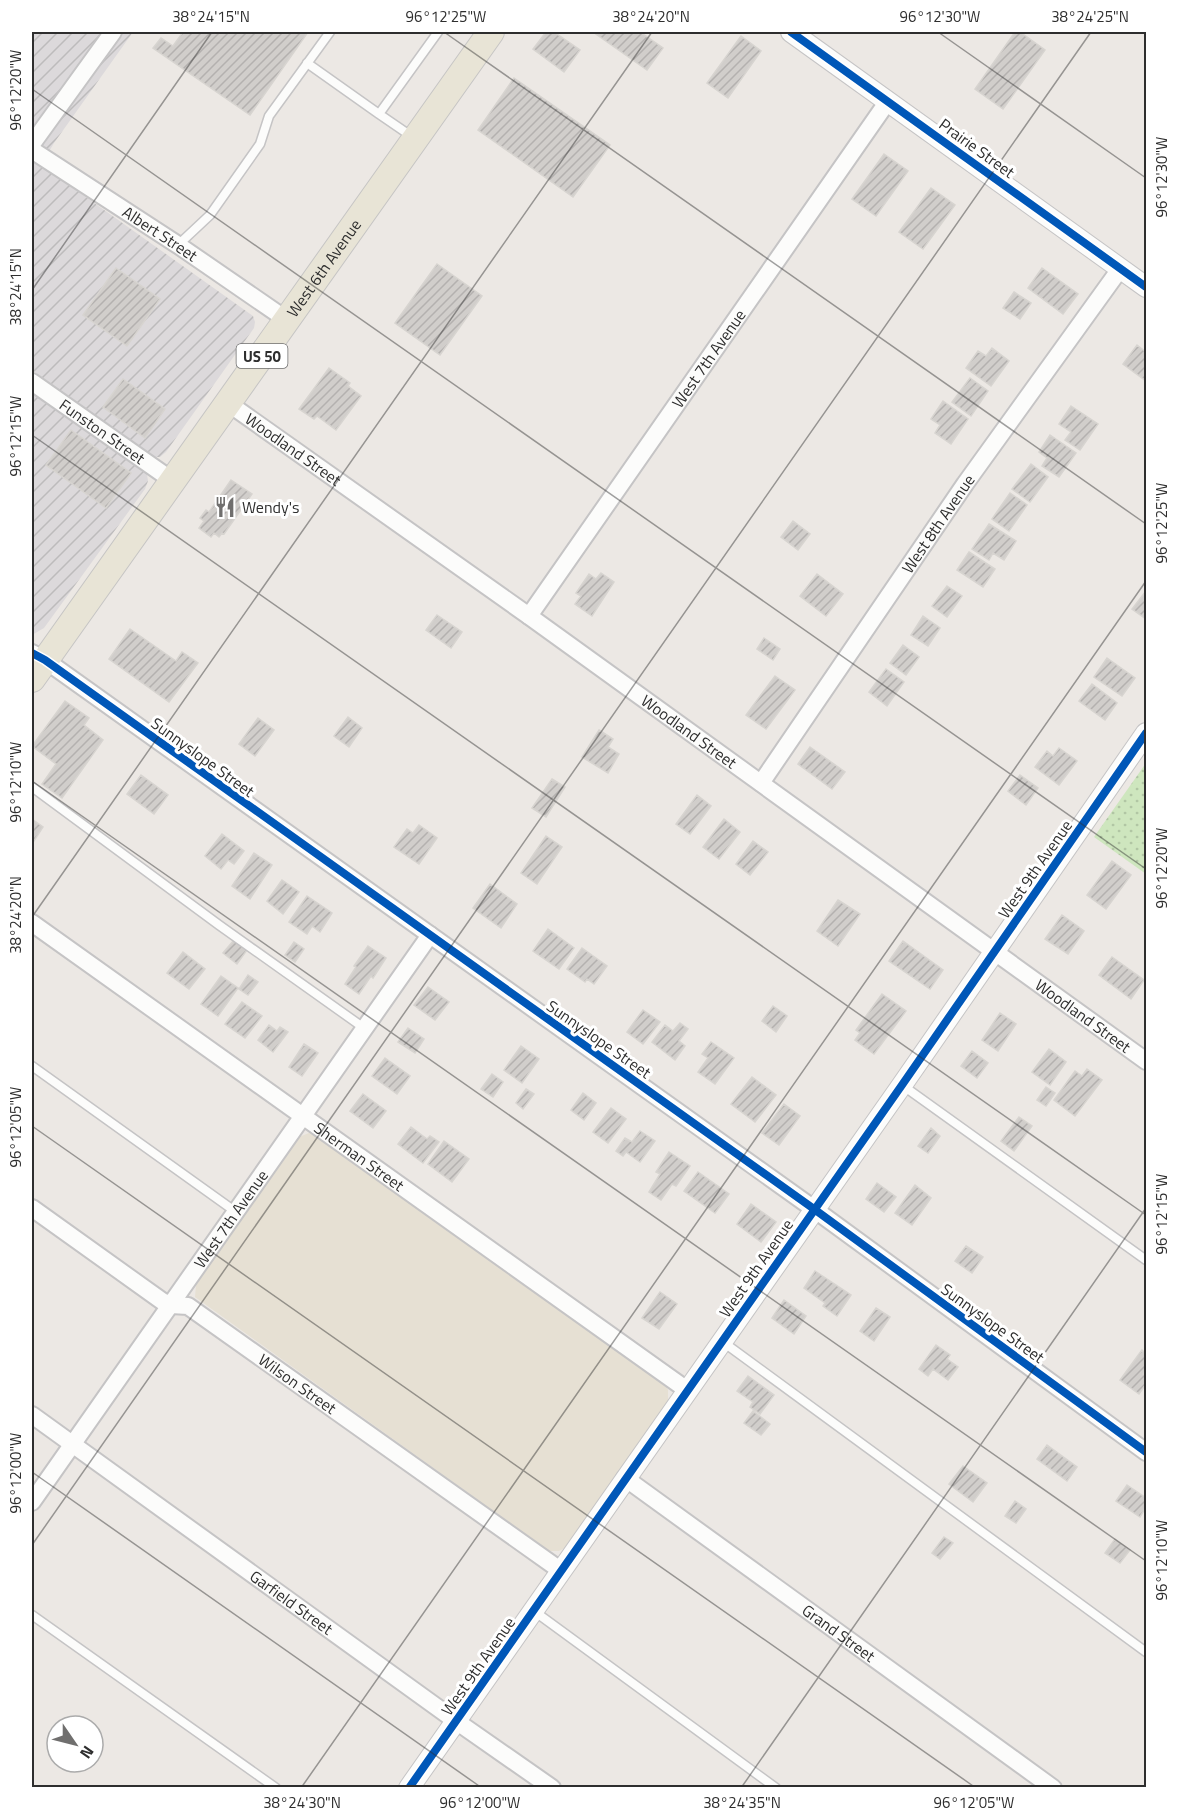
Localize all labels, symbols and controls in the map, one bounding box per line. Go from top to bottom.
text: 38°24'15"N [172,5,250,28]
text: 96°12'25"W [406,5,486,28]
text: 38°24'20"N [612,5,690,28]
text: 96°12'30"W [900,5,980,28]
text: 38°24'25"N [1051,5,1129,28]
text: 96°12'20"W [4,50,27,130]
street label: Prairie Street [934,112,1020,184]
text: 96°12'30"W [1150,137,1173,217]
street label: Albert Street [118,200,203,267]
street label: West 6th Avenue [280,214,367,322]
text: 38°24'15"N [4,248,27,326]
street label: West 7th Avenue [666,304,751,413]
road number: US 50 [236,344,288,368]
street label: Funston Street [54,393,151,470]
text: 96°12'15"W [4,396,27,476]
street label: Woodland Street [240,407,347,492]
street label: West 8th Avenue [896,469,980,578]
text: 96°12'25"W [1150,483,1173,563]
restaurant icon: Wendy's [213,495,237,519]
place label: Wendy's [242,495,299,519]
street label: Woodland Street [636,689,742,774]
street label: Sunnyslope Street [146,711,260,803]
text: 96°12'10"W [4,742,27,822]
street label: West 9th Avenue [992,815,1078,923]
text: 96°12'20"W [1150,828,1173,908]
text: 38°24'20"N [4,876,27,954]
street label: Woodland Street [1030,973,1136,1059]
street label: Sunnyslope Street [542,994,656,1084]
text: 96°12'05"W [4,1087,27,1167]
street label: Sherman Street [309,1116,410,1197]
street label: West 7th Avenue [188,1165,274,1273]
text: 96°12'15"W [1150,1174,1173,1254]
street label: West 9th Avenue [713,1214,799,1322]
street label: Sunnyslope Street [936,1277,1050,1369]
street label: Wilson Street [254,1348,342,1420]
text: 96°12'00"W [4,1433,27,1513]
text: 96°12'10"W [1150,1520,1173,1600]
street label: Garfield Street [245,1564,338,1641]
street label: Grand Street [797,1598,881,1668]
street label: West 9th Avenue [435,1612,521,1720]
north arrow [45,1714,105,1774]
text: N [74,1741,100,1764]
text: 38°24'30"N [263,1791,341,1814]
text: 96°12'00"W [440,1791,520,1814]
text: 38°24'35"N [703,1791,781,1814]
text: 96°12'05"W [934,1791,1014,1814]

